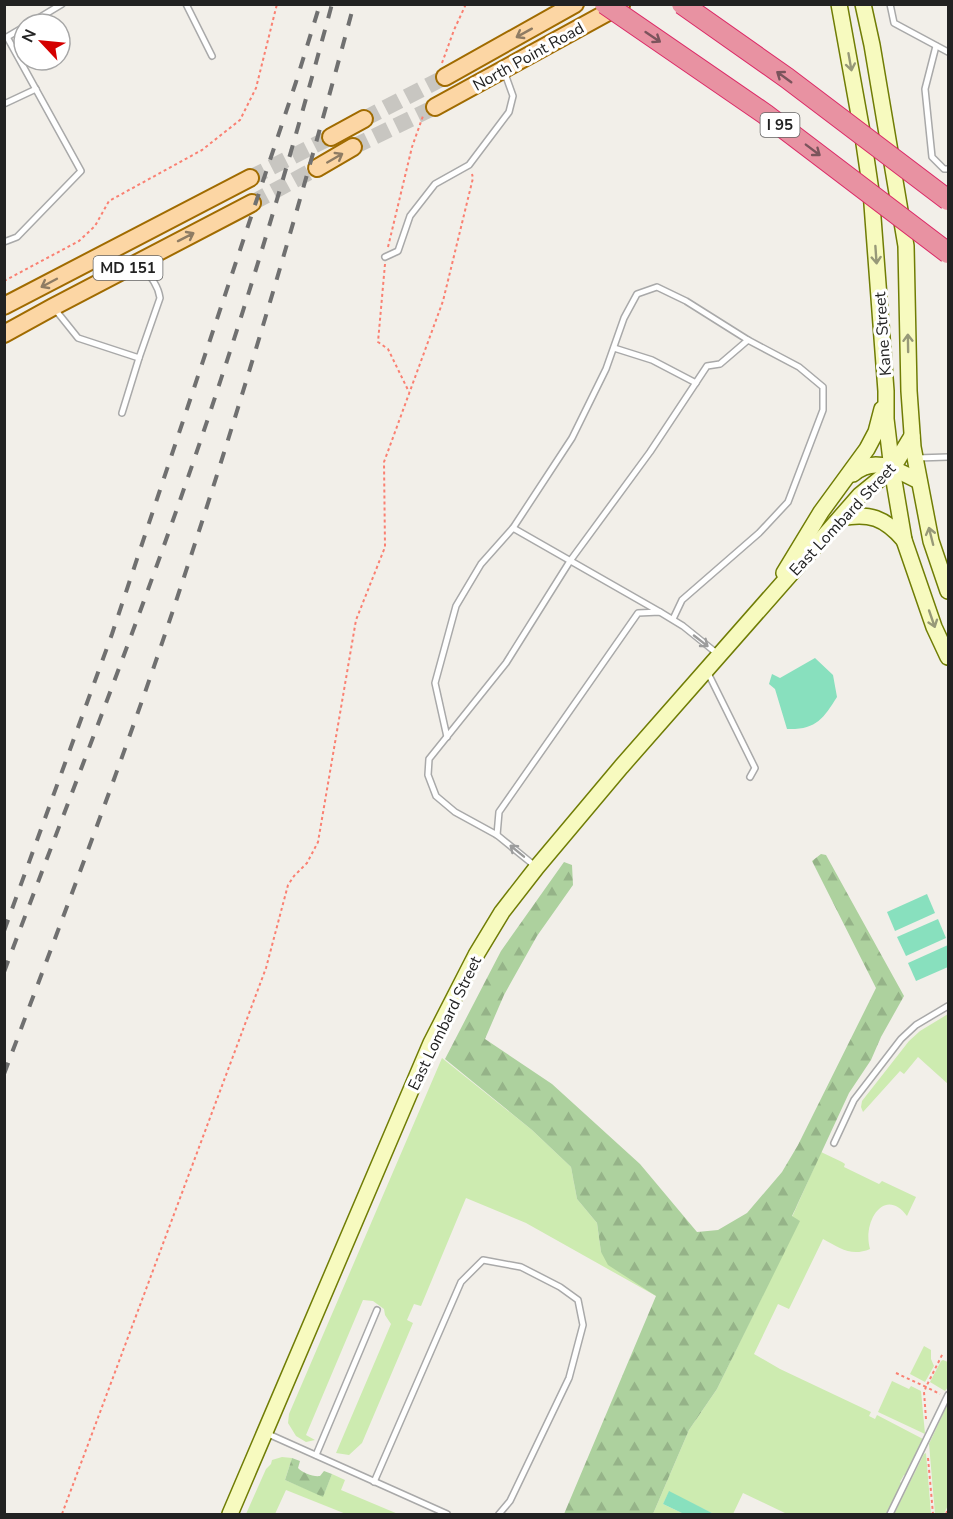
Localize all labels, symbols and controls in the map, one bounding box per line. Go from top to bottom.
north arrow [12,12,72,72]
street label: North Point Road [469,17,588,97]
text: N [17,26,42,46]
one-way arrow [516,28,534,39]
one-way arrow [645,31,661,43]
one-way arrow [845,52,856,71]
one-way arrow [776,70,792,83]
road number: I 95 [760,113,800,137]
one-way arrow [804,143,820,156]
one-way arrow [326,152,343,164]
one-way arrow [177,231,195,243]
one-way arrow [871,245,882,265]
road number: MD 151 [94,256,162,280]
one-way arrow [40,278,58,289]
street label: Kane Street [869,291,897,377]
one-way arrow [902,333,913,353]
street label: East Lombard Street [785,458,901,581]
one-way arrow [924,527,936,546]
one-way arrow [927,609,938,628]
one-way arrow [693,634,709,647]
one-way arrow [509,845,525,858]
street label: East Lombard Street [403,952,487,1094]

